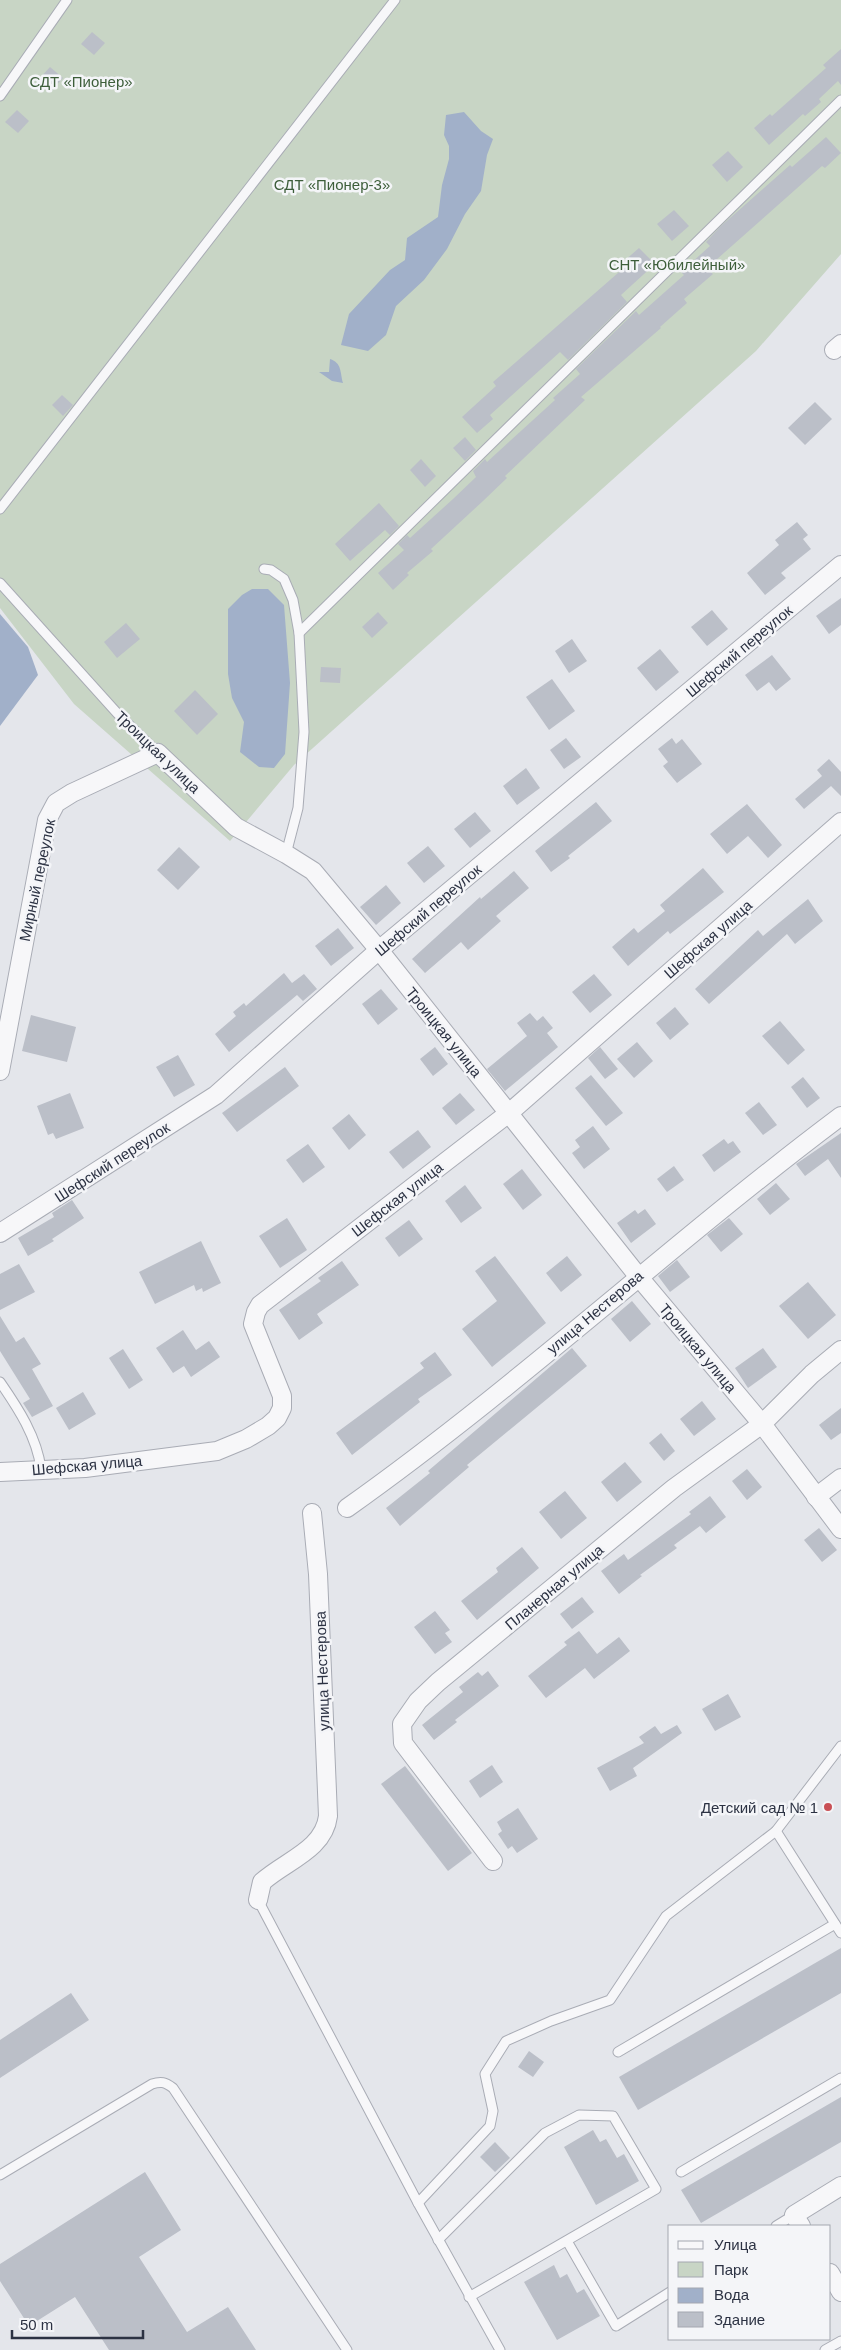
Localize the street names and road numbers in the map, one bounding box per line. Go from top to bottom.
street label: Шефский переулок [682,601,796,700]
street label: Троицкая улица [112,707,204,797]
street label: Мирный переулок [16,817,58,943]
street label: Шефский переулок [371,860,485,959]
street label: Шефская улица [661,896,756,982]
street label: Троицкая улица [403,984,486,1081]
street label: Шефский переулок [51,1118,173,1205]
street label: Шефская улица [348,1158,446,1240]
street label: улица Нестерова [544,1267,647,1357]
street label: Троицкая улица [656,1300,741,1396]
street label: Шефская улица [31,1452,144,1478]
street label: Планерная улица [501,1541,607,1633]
street label: улица Нестерова [311,1610,333,1731]

